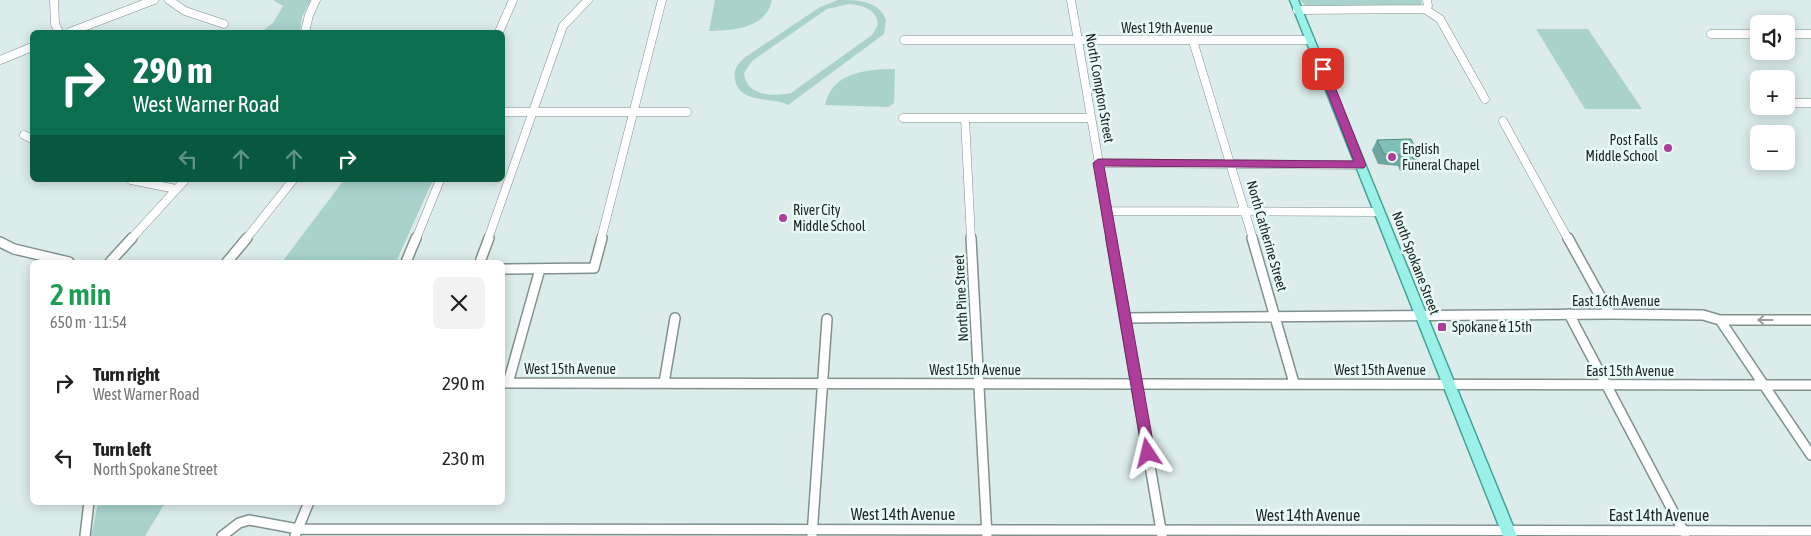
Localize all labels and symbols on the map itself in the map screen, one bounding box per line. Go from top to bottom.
street label: West 19th Avenue [1121,20,1213,36]
street label: North Compton Street [1082,32,1118,144]
pin [1302,48,1344,90]
place label: Post Falls Middle School [1586,132,1658,164]
place label: English Funeral Chapel [1402,141,1480,173]
marker: Post Falls Middle School [1662,142,1674,154]
marker: English Funeral Chapel [1386,151,1398,163]
street label: North Catherine Street [1244,179,1290,293]
place label: River City Middle School [793,202,866,234]
street label: North Spokane Street [1389,209,1443,317]
marker: River City Middle School [777,212,789,224]
street label: North Pine Street [951,254,971,342]
street label: East 16th Avenue [1572,293,1660,309]
one-way arrow [1758,315,1774,325]
place label: Spokane & 15th [1452,319,1532,335]
marker: Spokane & 15th [1436,321,1448,333]
street label: West 15th Avenue [524,361,616,377]
street label: West 15th Avenue [929,362,1021,378]
street label: West 15th Avenue [1334,362,1426,378]
street label: East 15th Avenue [1586,363,1674,379]
position arrow [1121,426,1173,478]
street label: West 14th Avenue [851,505,955,523]
street label: West 14th Avenue [1256,506,1360,524]
street label: East 14th Avenue [1609,506,1709,524]

